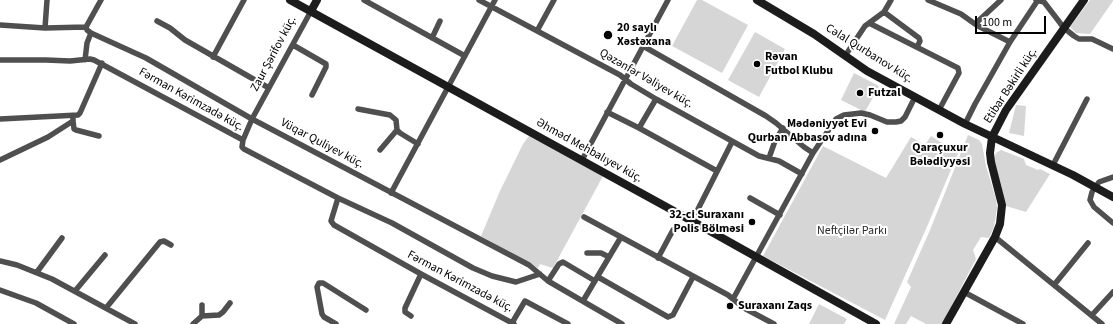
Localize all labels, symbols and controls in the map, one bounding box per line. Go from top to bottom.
scale bar [977,8,1048,34]
street label: Zaur Şərifov küç. [248,14,300,94]
text: 100 m [982,14,1012,31]
place label: 20 saylı Xəstəxana [617,21,671,49]
street label: Cəlal Qurbanov küç. [823,21,915,87]
marker: 20 saylı Xəstəxana [602,29,614,41]
street label: Etibar Bəkirli küç. [981,45,1041,127]
street label: Qəzənfər Vəliyev küç. [597,46,695,112]
place label: Rəvan Futbol Klubu [765,50,833,78]
marker: Rəvan Futbol Klubu [752,59,762,69]
street label: Fərman Kərimzadə küç. [136,65,246,135]
place label: Futzal [868,86,901,100]
marker: Futzal [855,88,865,98]
street label: Vüqar Quliyev küç. [278,116,366,172]
street label: Əhməd Mehbalıyev küç. [533,116,645,186]
place label: Mədəniyyət Evi Qurban Abbasov adına [748,117,867,145]
marker: Mədəniyyət Evi Qurban Abbasov adına [870,126,880,136]
marker: Qaraçuxur Bələdiyyəsi [935,130,945,140]
place label: Qaraçuxur Bələdiyyəsi [910,141,970,169]
place label: 32-ci Suraxanı Polis Bölməsi [669,208,744,236]
marker: 32-ci Suraxanı Polis Bölməsi [747,217,757,227]
park label: Neftçilər Parkı [817,224,887,238]
street label: Fərman Kərimzadə küç. [405,248,515,316]
place label: Suraxanı Zaqs [738,299,812,313]
marker: Suraxanı Zaqs [725,301,735,311]

